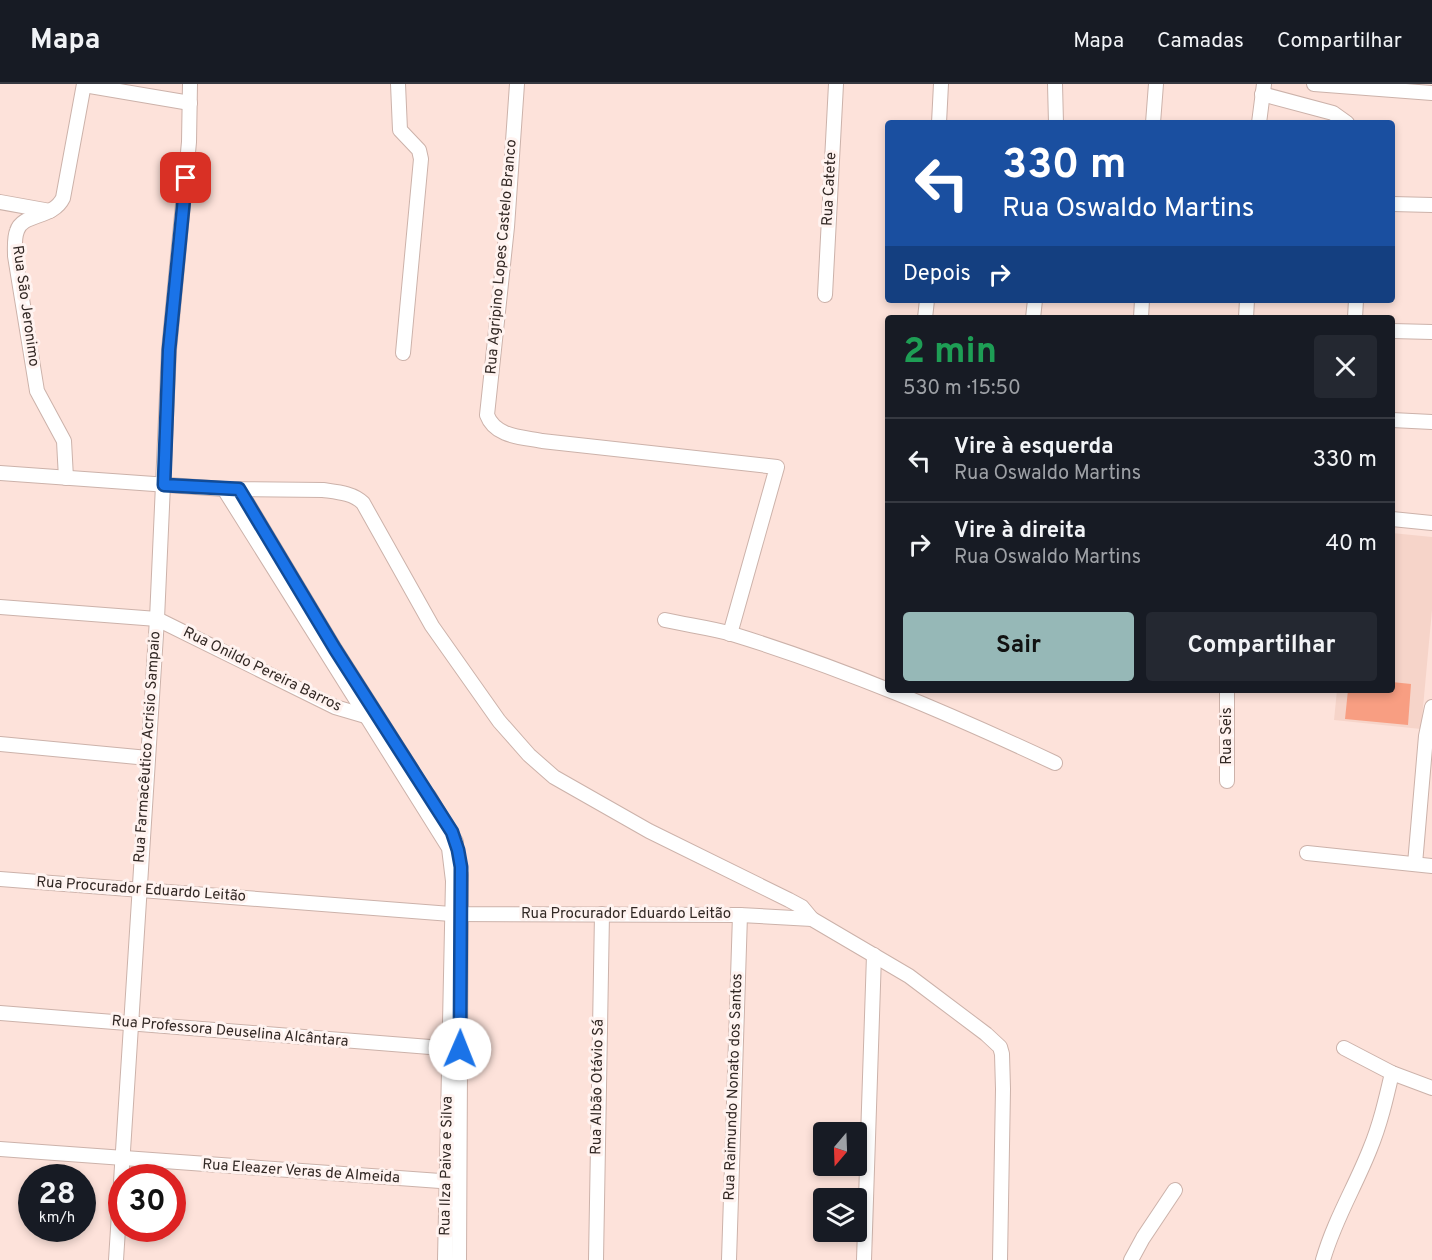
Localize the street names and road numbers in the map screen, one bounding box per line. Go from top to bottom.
street label: Rua Agripino Lopes Castelo Branco [482,139,522,375]
street label: Rua Catete [819,151,841,227]
street label: Rua São Jeronimo [7,244,43,368]
street label: Rua Onildo Pereira Barros [180,623,344,717]
street label: Rua Farmacêutico Acrisio Sampaio [130,630,166,864]
street label: Rua Seis [1218,707,1237,765]
street label: Rua Procurador Eduardo Leitão [35,873,247,907]
street label: Rua Procurador Eduardo Leitão [521,905,731,924]
street label: Rua Raimundo Nonato dos Santos [721,973,747,1201]
street label: Rua Professora Deuselina Alcântara [111,1012,349,1052]
street label: Rua Albão Otávio Sá [587,1019,609,1155]
street label: Rua Ilza Paiva e Silva [436,1096,458,1236]
street label: Rua Eleazer Veras de Almeida [202,1156,400,1188]

